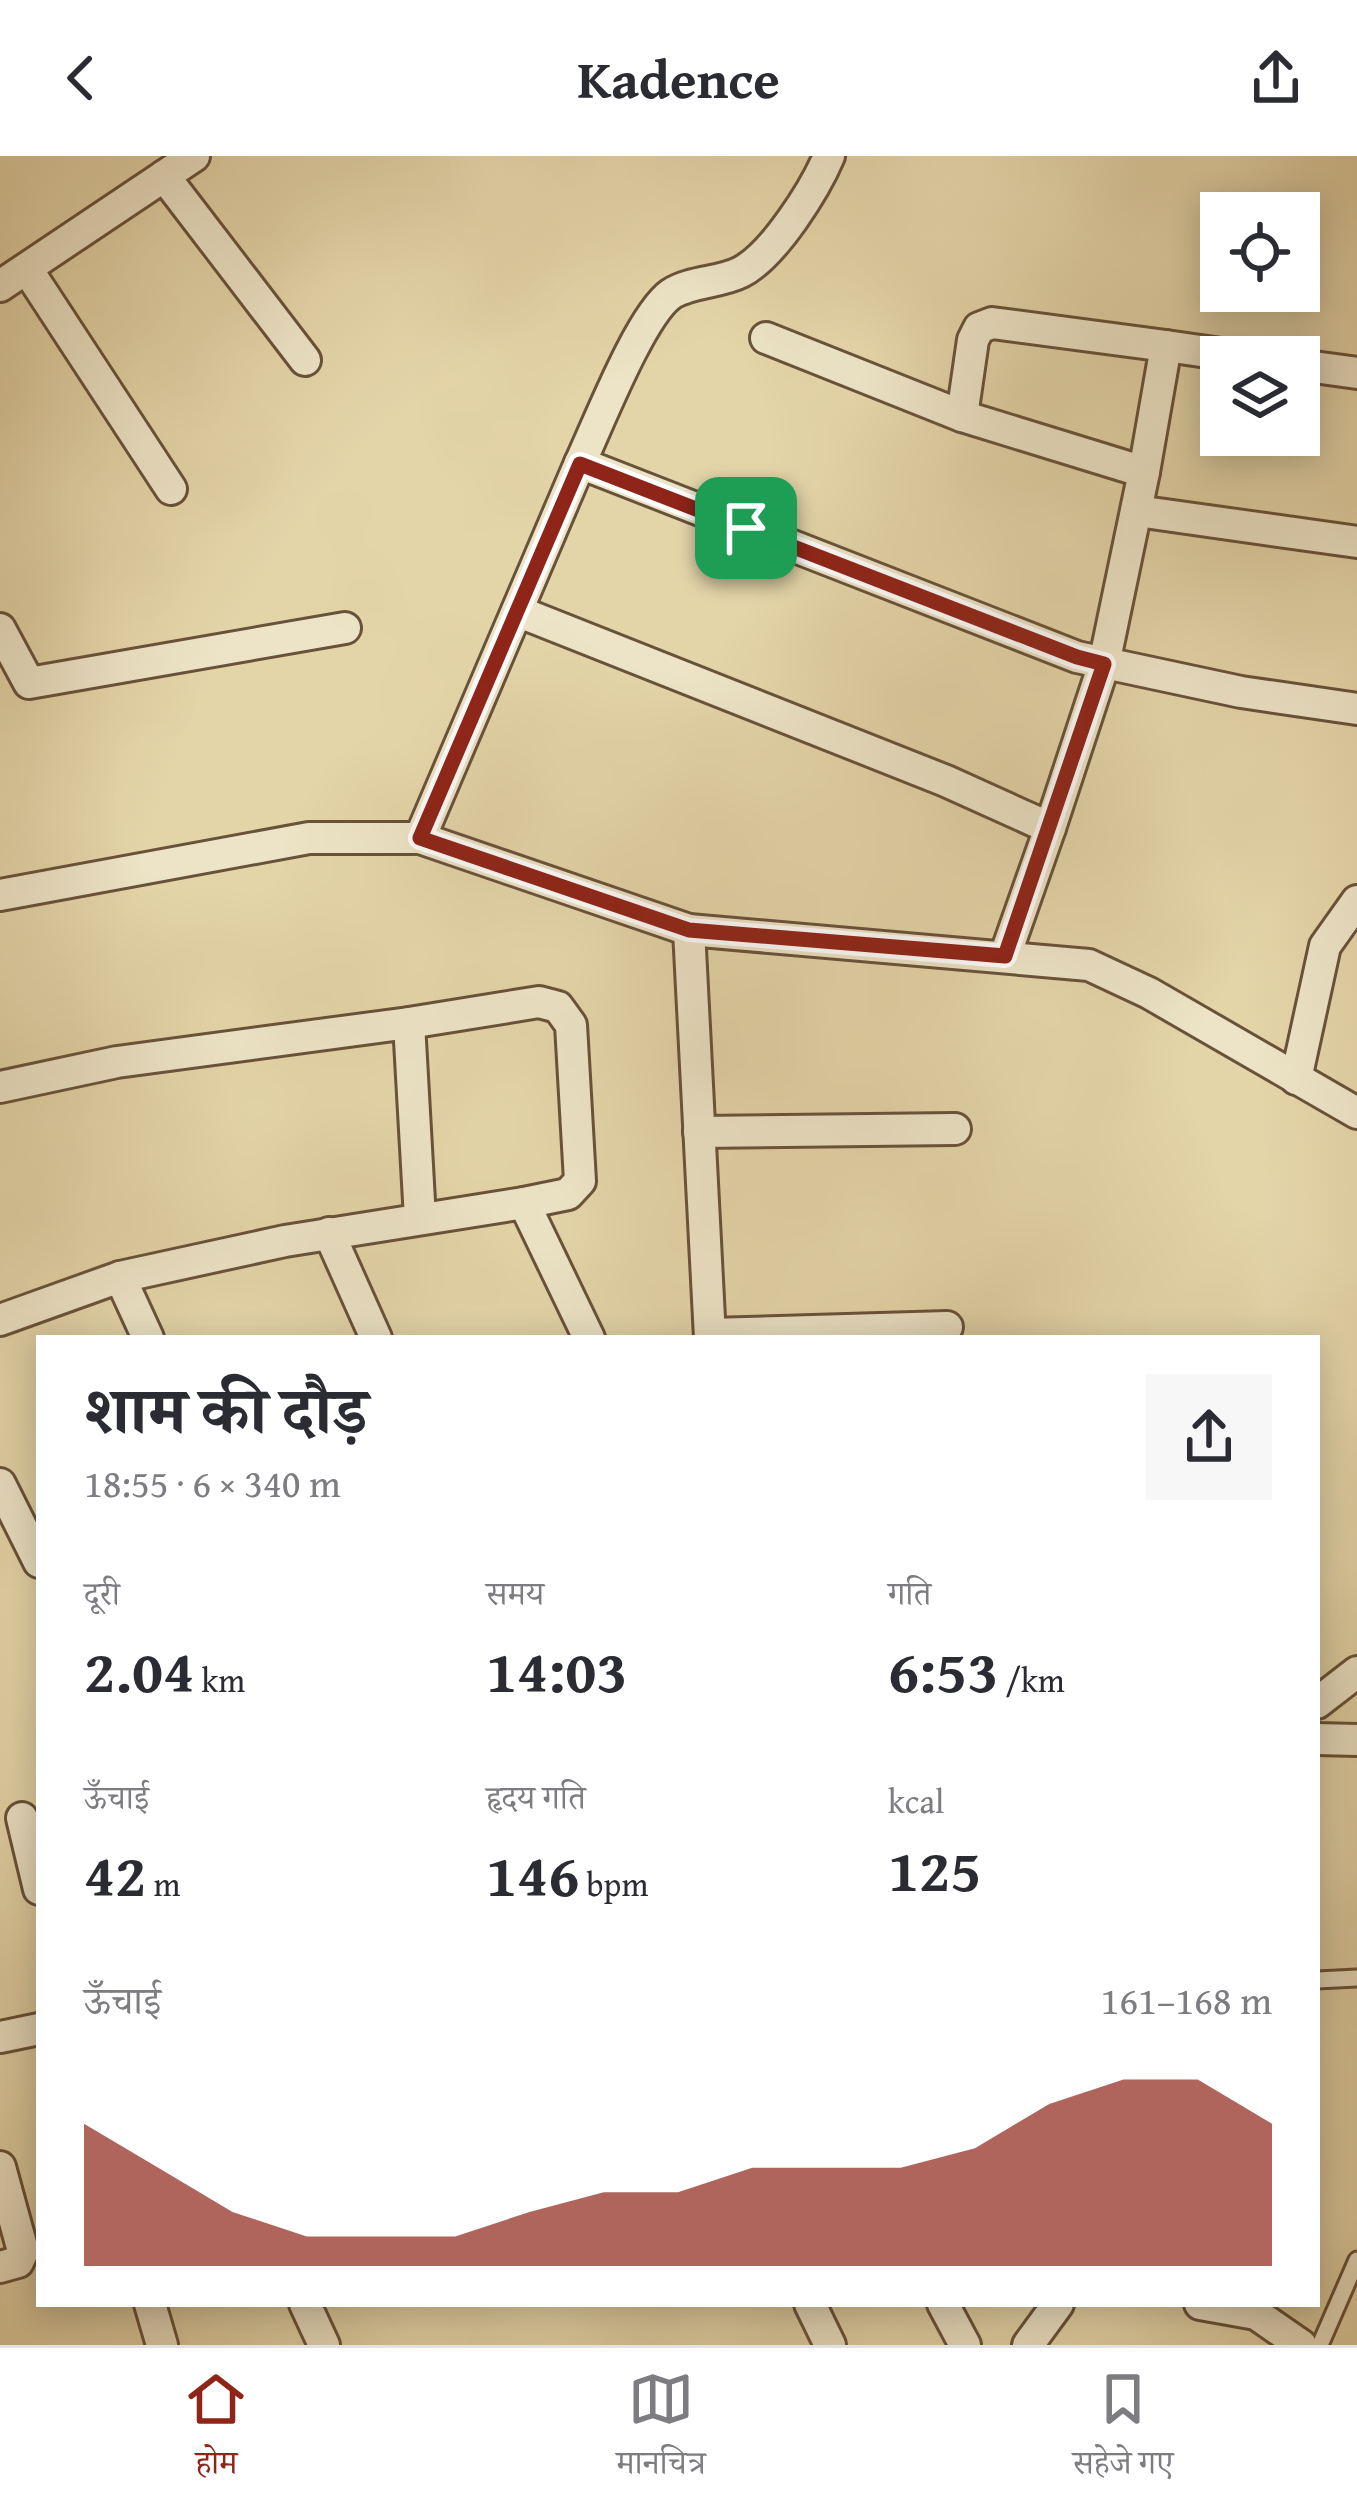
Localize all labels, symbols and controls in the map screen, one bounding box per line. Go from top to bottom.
text: Kadence [577,39,780,118]
icon: back [48,45,114,111]
icon: share [1243,45,1309,111]
map controls [1200,192,1320,456]
button: locate [1200,192,1320,312]
button: layers [1200,336,1320,456]
pin [695,477,797,579]
icon: arrive [713,495,779,561]
text: शाम की दौड़ [84,1360,367,1457]
button: share [1146,1374,1272,1500]
text: 18:55 · 6 × 340 m [84,1454,341,1511]
text: दूरी [84,1569,120,1617]
text: समय [486,1569,544,1617]
text: गति [888,1569,931,1617]
text: 2.04 [84,1626,194,1714]
text: 14:03 [486,1626,627,1714]
text: 6:53 [888,1626,998,1714]
text: km [194,1656,245,1704]
text: /km [998,1656,1065,1704]
text: ऊँचाई [84,1773,149,1821]
text: हृदय गति [486,1773,586,1821]
text: kcal [888,1777,944,1825]
text: 125 [888,1825,981,1913]
text: 42 [84,1830,146,1918]
text: 146 [486,1830,579,1918]
text: m [146,1860,180,1908]
text: bpm [579,1860,648,1908]
text: ऊँचाई [84,1971,161,2028]
text: 161–168 m [1100,1971,1272,2028]
tab: होम [183,2366,249,2495]
tab: मानचित्र [616,2366,706,2495]
tab: सहेजे गए [1072,2366,1174,2495]

